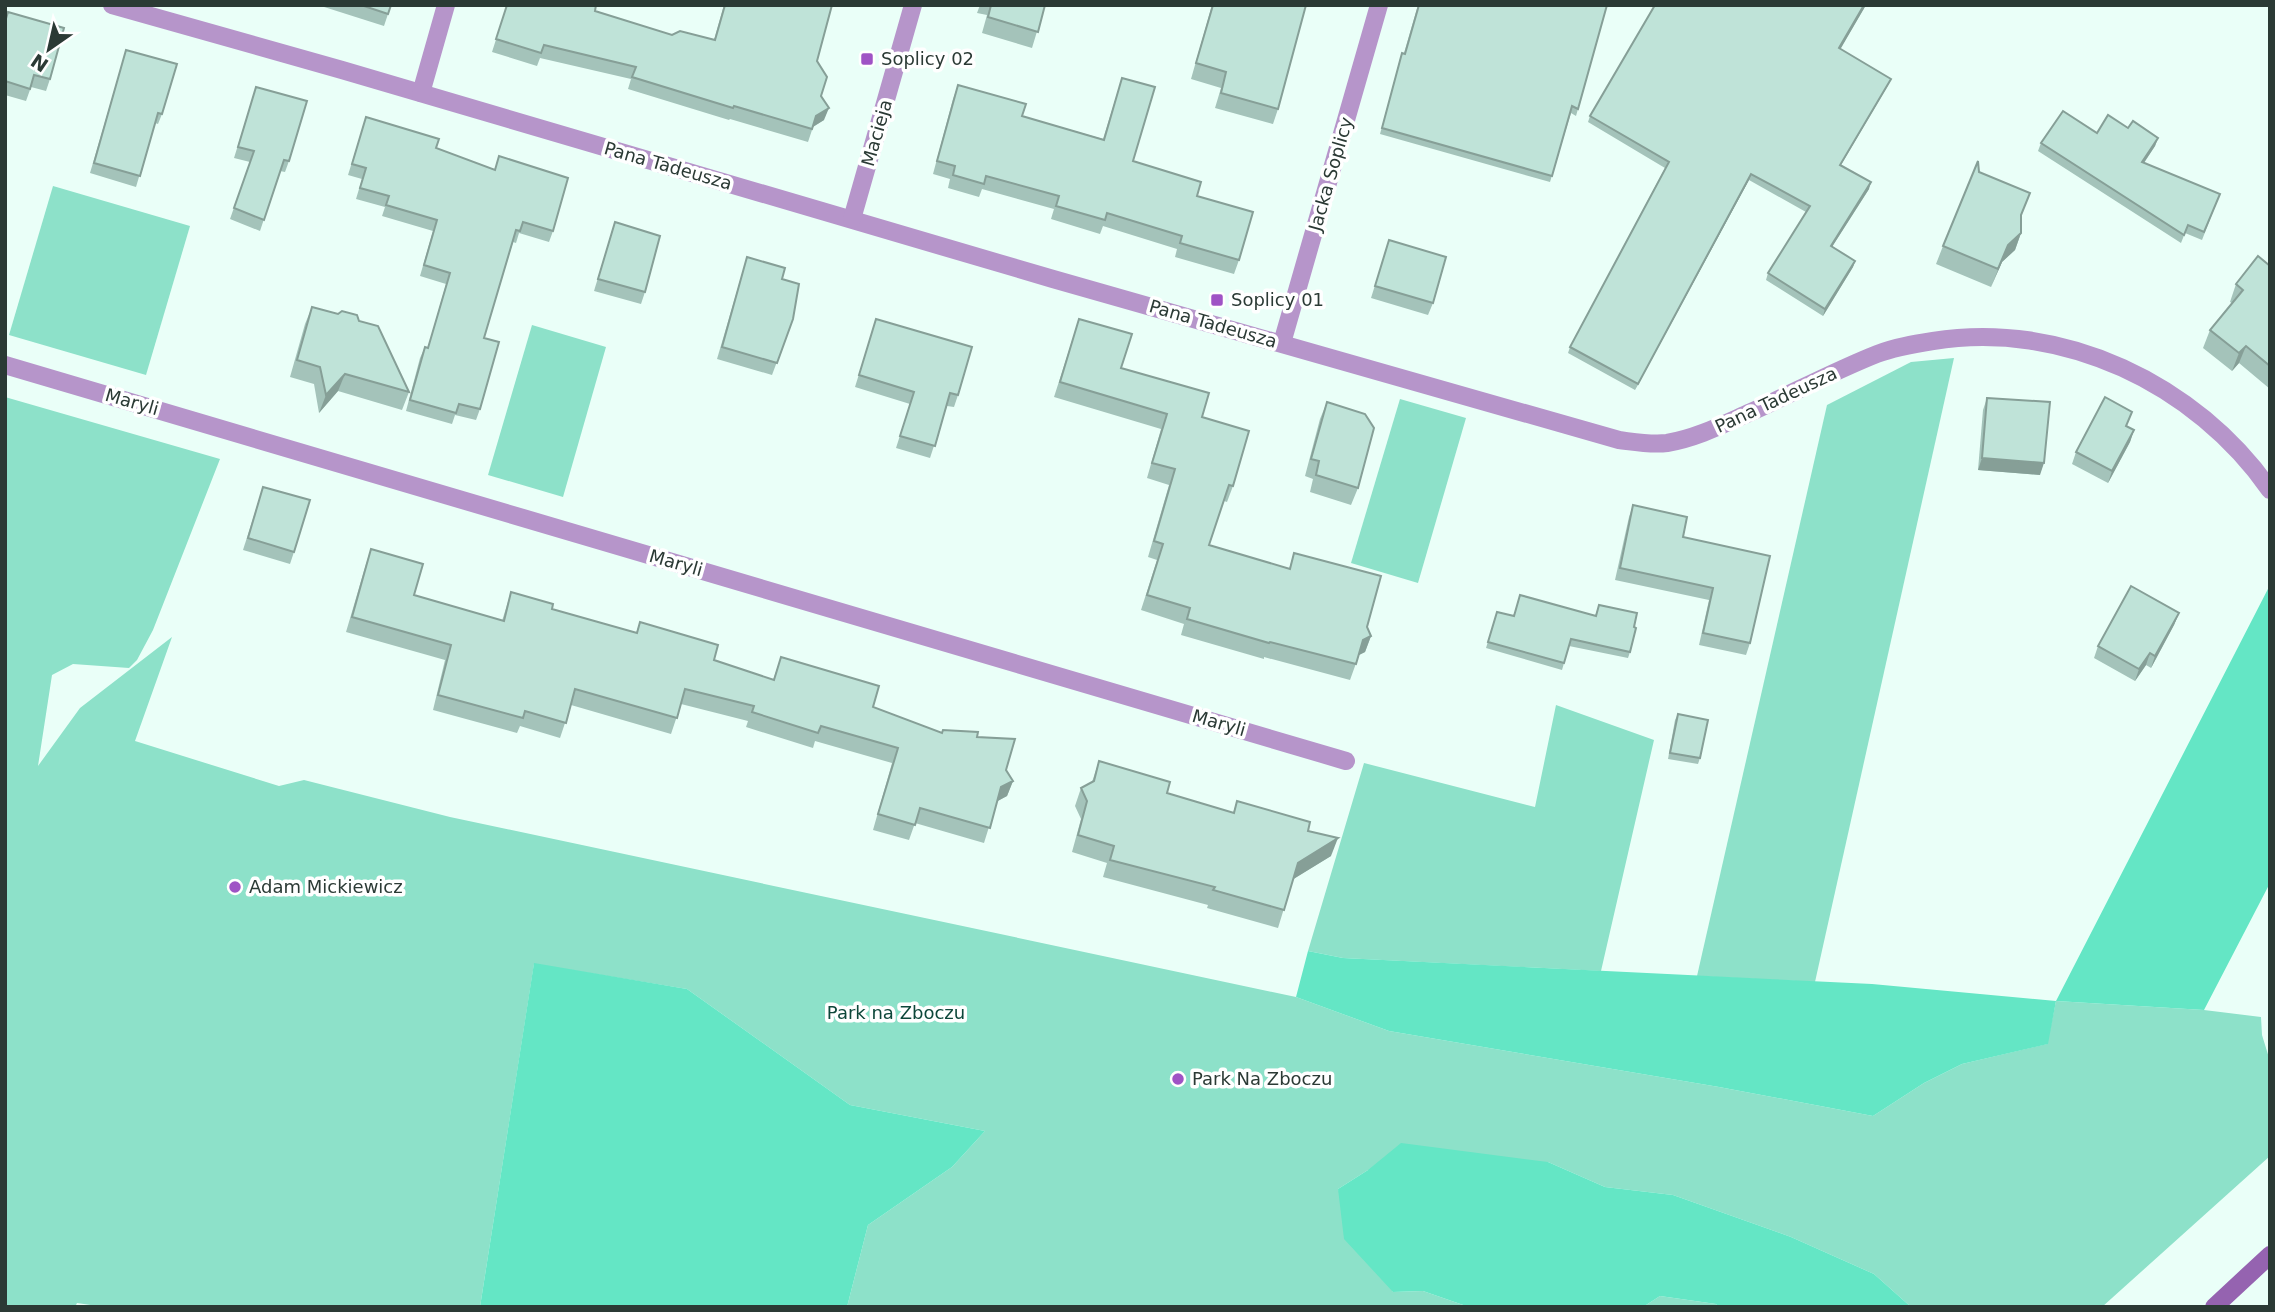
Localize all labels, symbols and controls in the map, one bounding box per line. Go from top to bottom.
north arrow [14,14,84,84]
place label: Soplicy 02 [881,48,974,69]
text: N [27,50,52,77]
marker: Soplicy 02 [859,51,875,67]
street label: Macieja [857,97,896,169]
street label: Jacka Soplicy [1304,114,1357,234]
street label: Pana Tadeusza [602,137,734,194]
place label: Soplicy 01 [1231,289,1324,310]
marker: Soplicy 01 [1209,292,1225,308]
street label: Pana Tadeusza [1147,295,1279,352]
street label: Pana Tadeusza [1712,362,1840,437]
street label: Maryli [103,384,161,419]
street label: Maryli [647,545,705,580]
street label: Maryli [1190,705,1248,740]
place label: Adam Mickiewicz [249,876,403,897]
marker: Adam Mickiewicz [227,879,243,895]
park label: Park na Zboczu [827,1002,965,1023]
place label: Park Na Zboczu [1192,1068,1332,1089]
marker: Park Na Zboczu [1170,1071,1186,1087]

